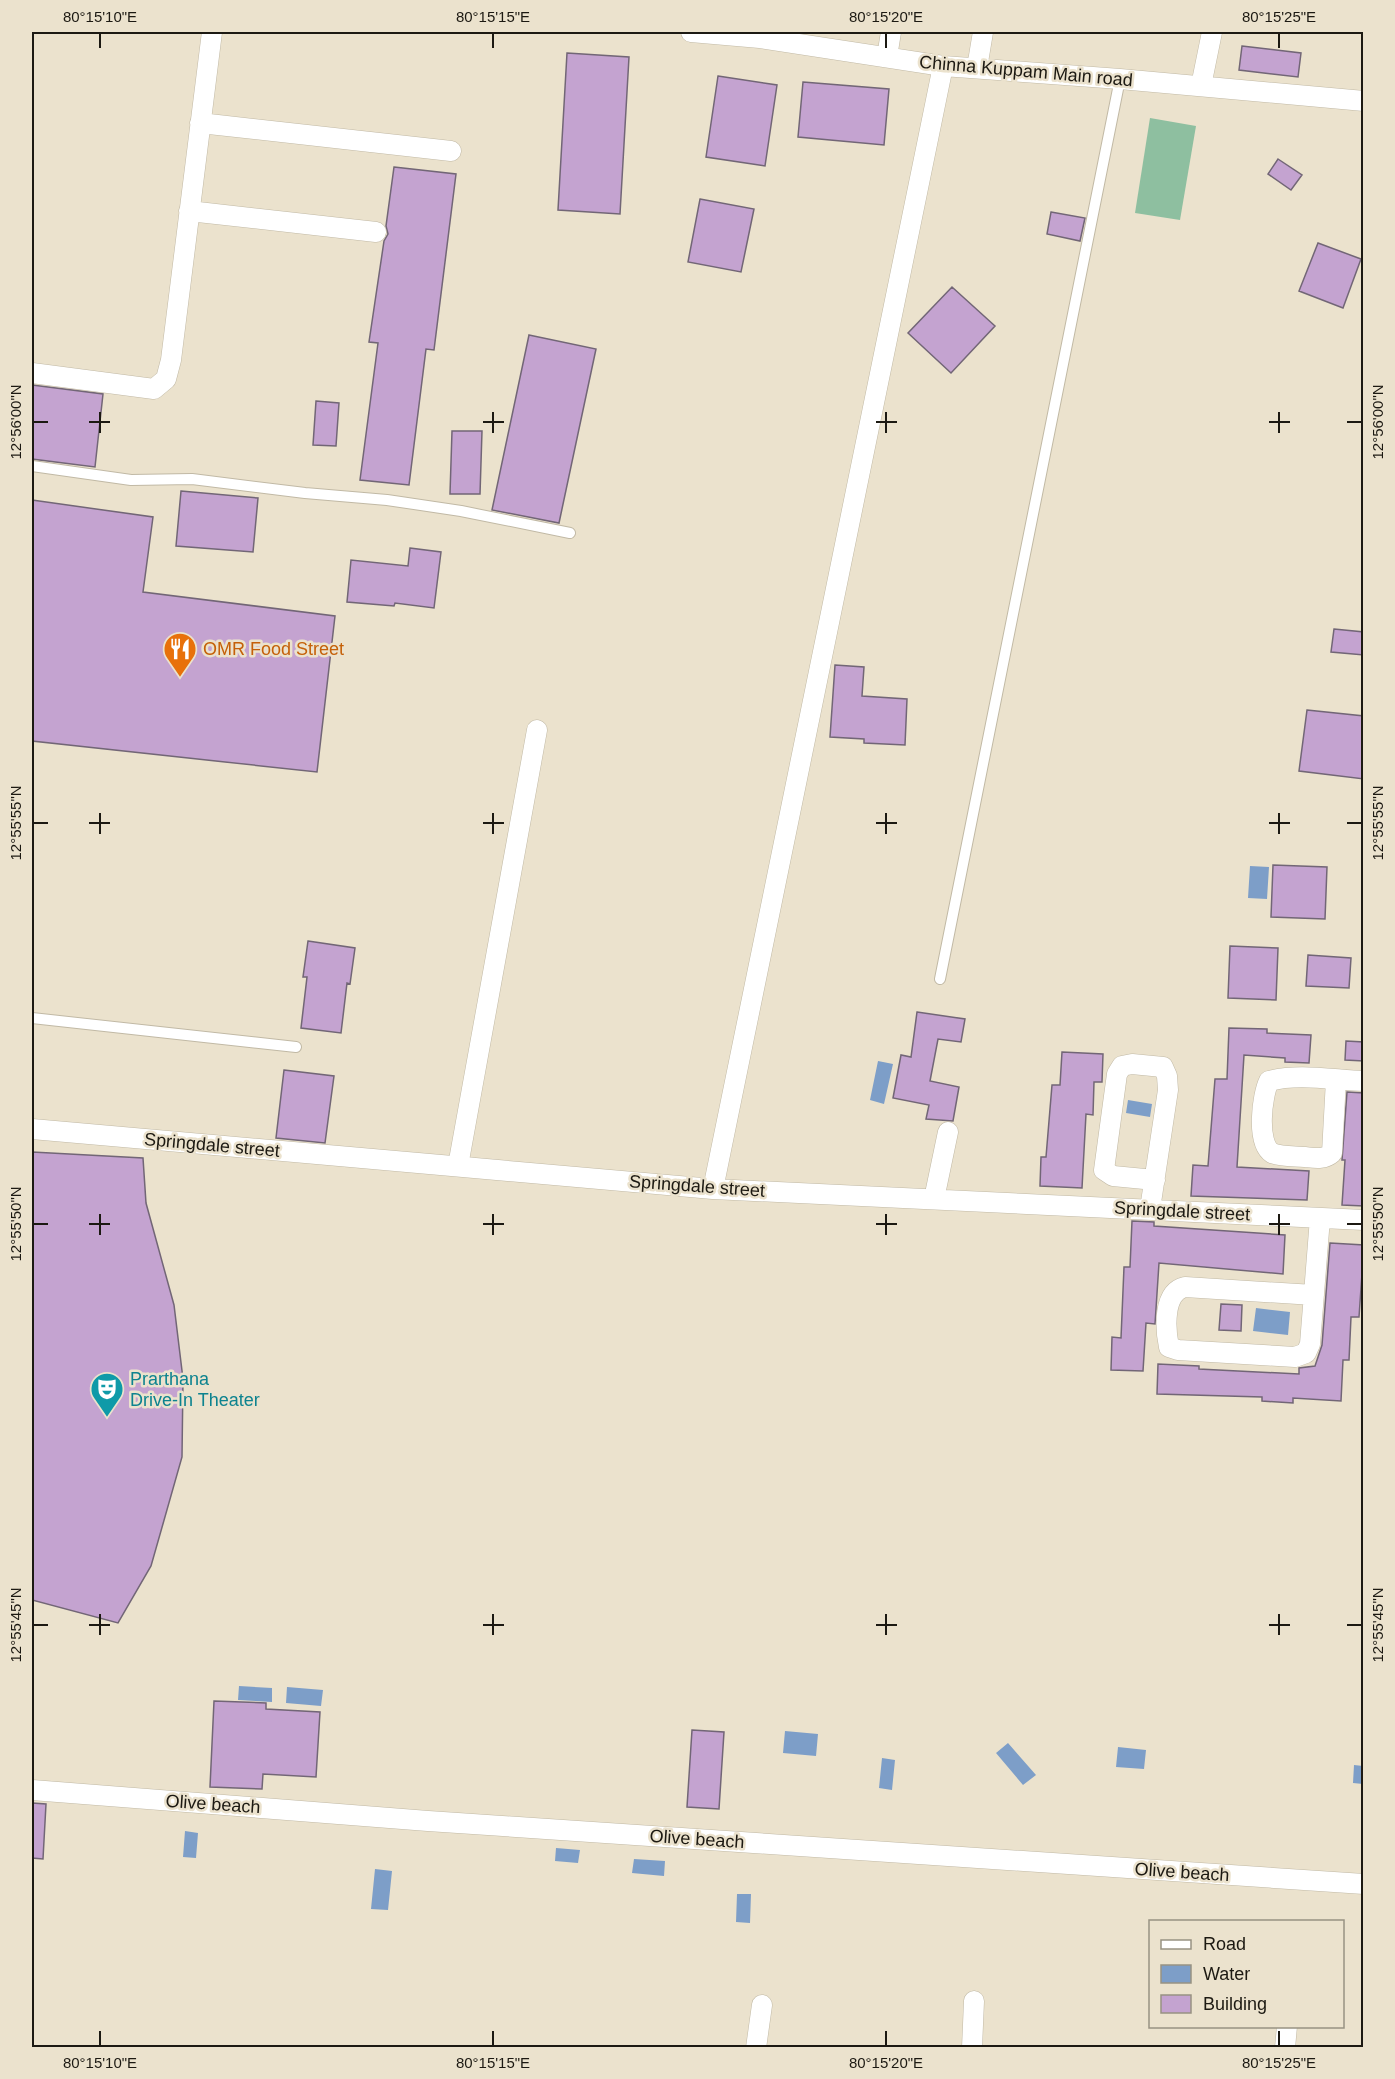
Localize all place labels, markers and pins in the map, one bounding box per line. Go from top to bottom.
restaurant icon: OMR Food Street [162,631,198,678]
place label: OMR Food Street [203,639,344,659]
place label: Prarthana Drive-In Theater [130,1369,260,1410]
theatre icon: Prarthana Drive-In Theater [89,1371,125,1418]

